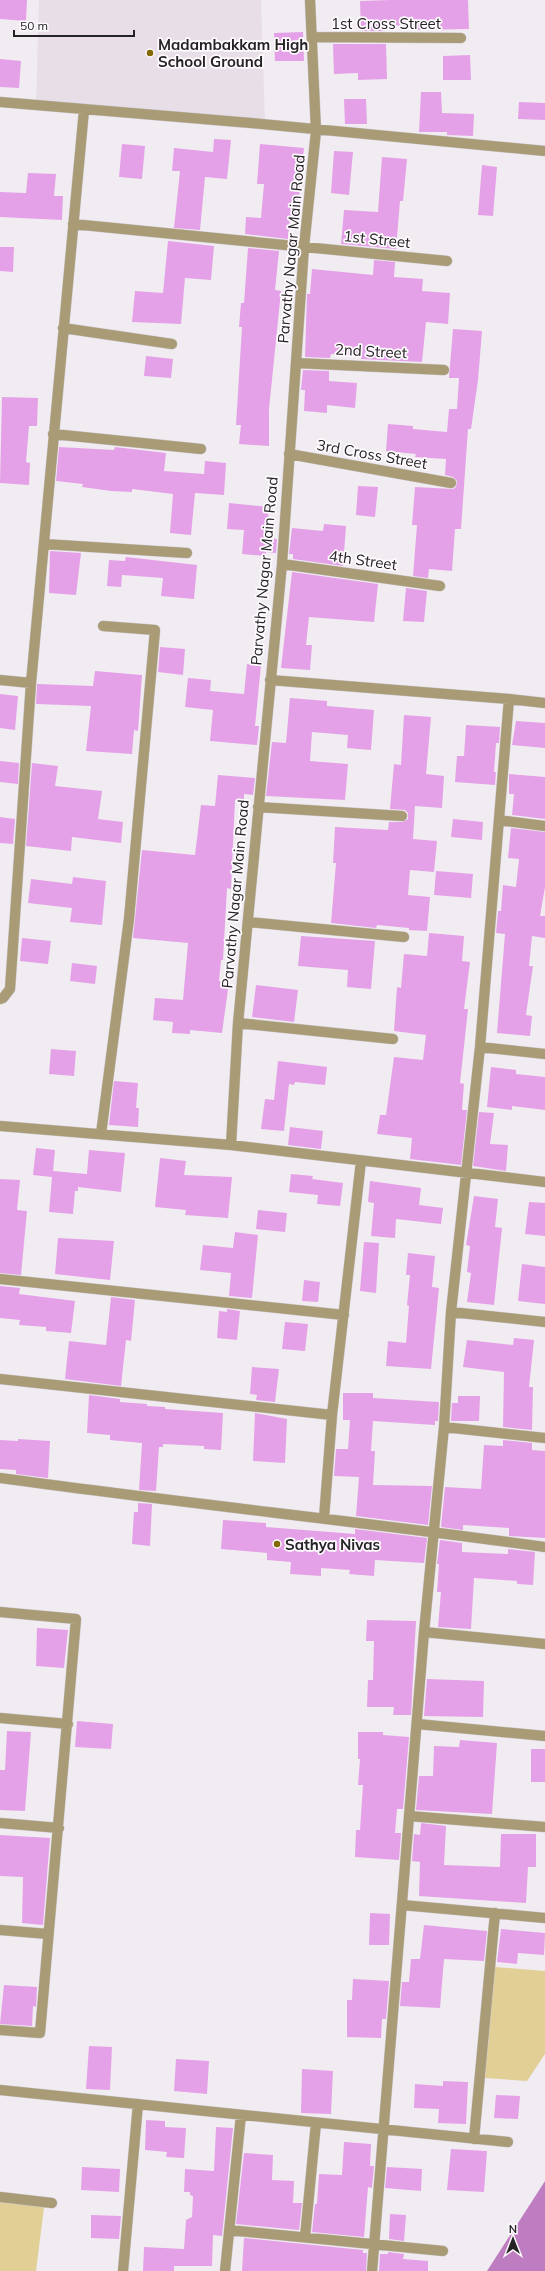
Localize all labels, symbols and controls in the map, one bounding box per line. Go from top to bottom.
scale bar [14,12,134,38]
street label: 1st Cross Street [331,14,441,33]
text: 50 m [20,18,48,33]
place label: Madambakkam High School Ground [158,35,308,71]
marker: Madambakkam High School Ground [145,48,155,58]
street label: Parvathy Nagar Main Road [273,154,309,344]
street label: 1st Street [343,226,411,252]
street label: 2nd Street [334,340,408,362]
street label: 3rd Cross Street [315,435,429,473]
street label: Parvathy Nagar Main Road [246,476,282,666]
street label: 4th Street [328,546,398,574]
street label: Parvathy Nagar Main Road [217,799,253,989]
place label: Sathya Nivas [285,1535,380,1554]
marker: Sathya Nivas [272,1539,282,1549]
north arrow [493,2219,533,2259]
text: N [509,2222,517,2236]

